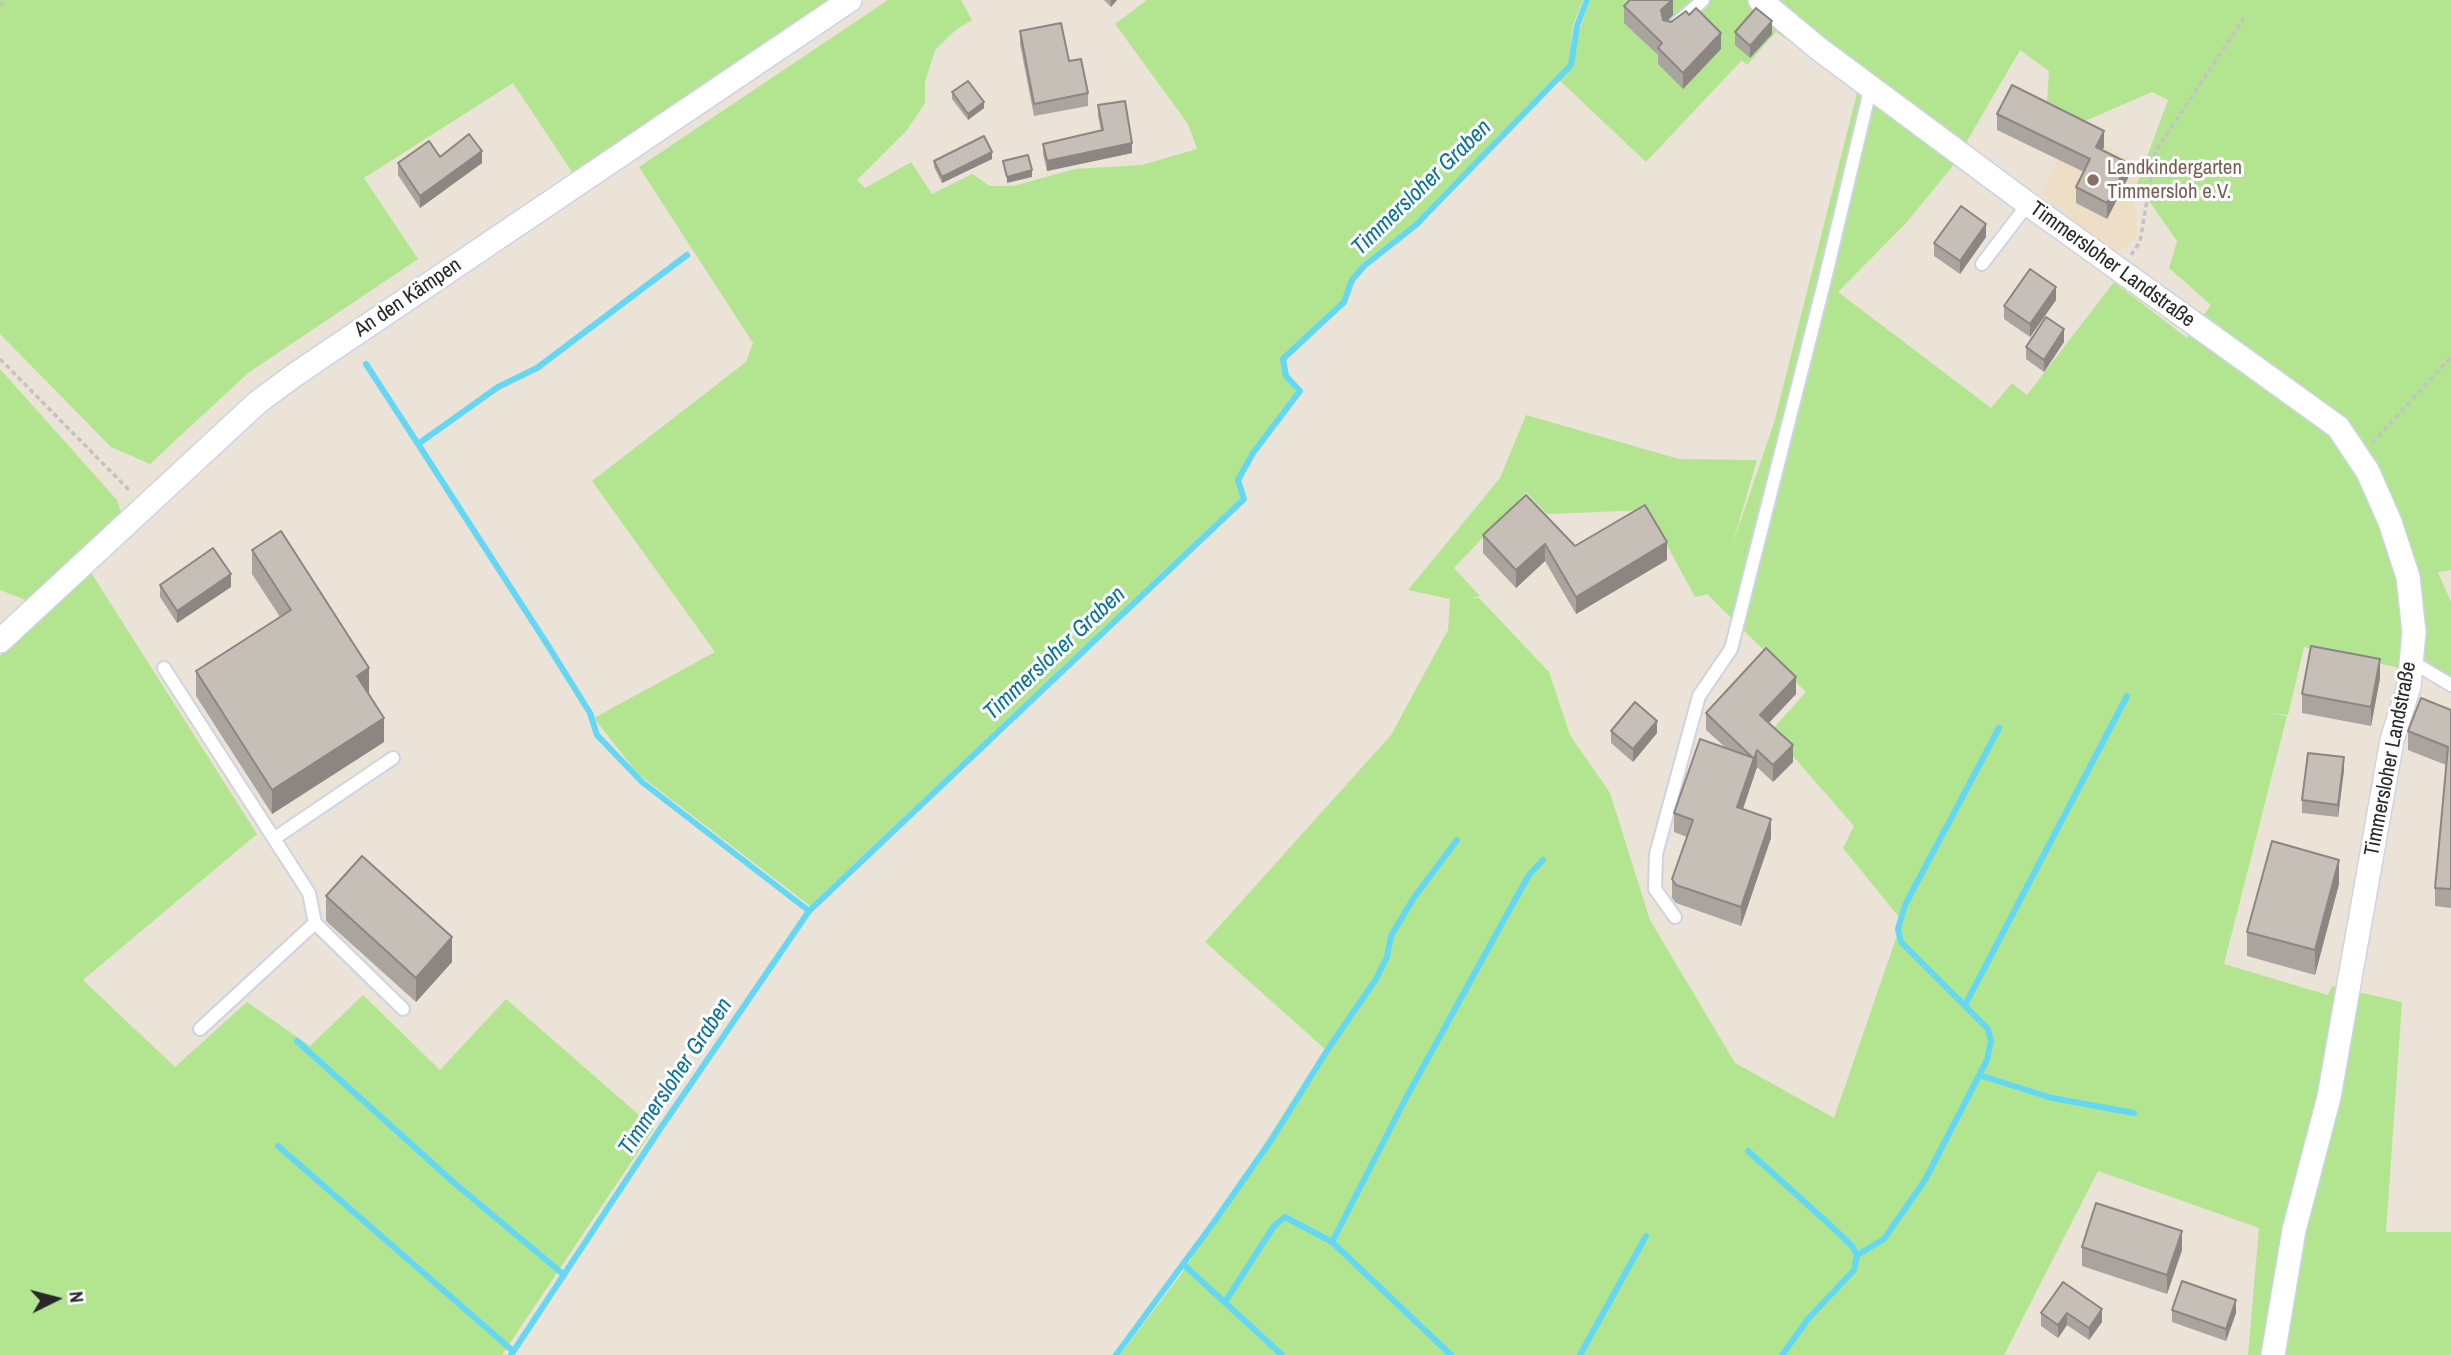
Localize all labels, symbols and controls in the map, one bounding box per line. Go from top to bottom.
water label: Timmersloher Graben [1346,114,1498,262]
place label: Landkindergarten Timmersloh e.V. [2107,155,2242,205]
marker: Landkindergarten Timmersloh e.V. [2085,172,2101,188]
street label: Timmersloher Landstraße [2025,197,2199,333]
street label: An den Kämpen [350,253,466,343]
water label: Timmersloher Graben [978,581,1132,727]
street label: Timmersloher Landstraße [2360,660,2422,858]
water label: Timmersloher Graben [613,993,739,1161]
north arrow [21,1264,91,1334]
text: N [63,1290,90,1304]

